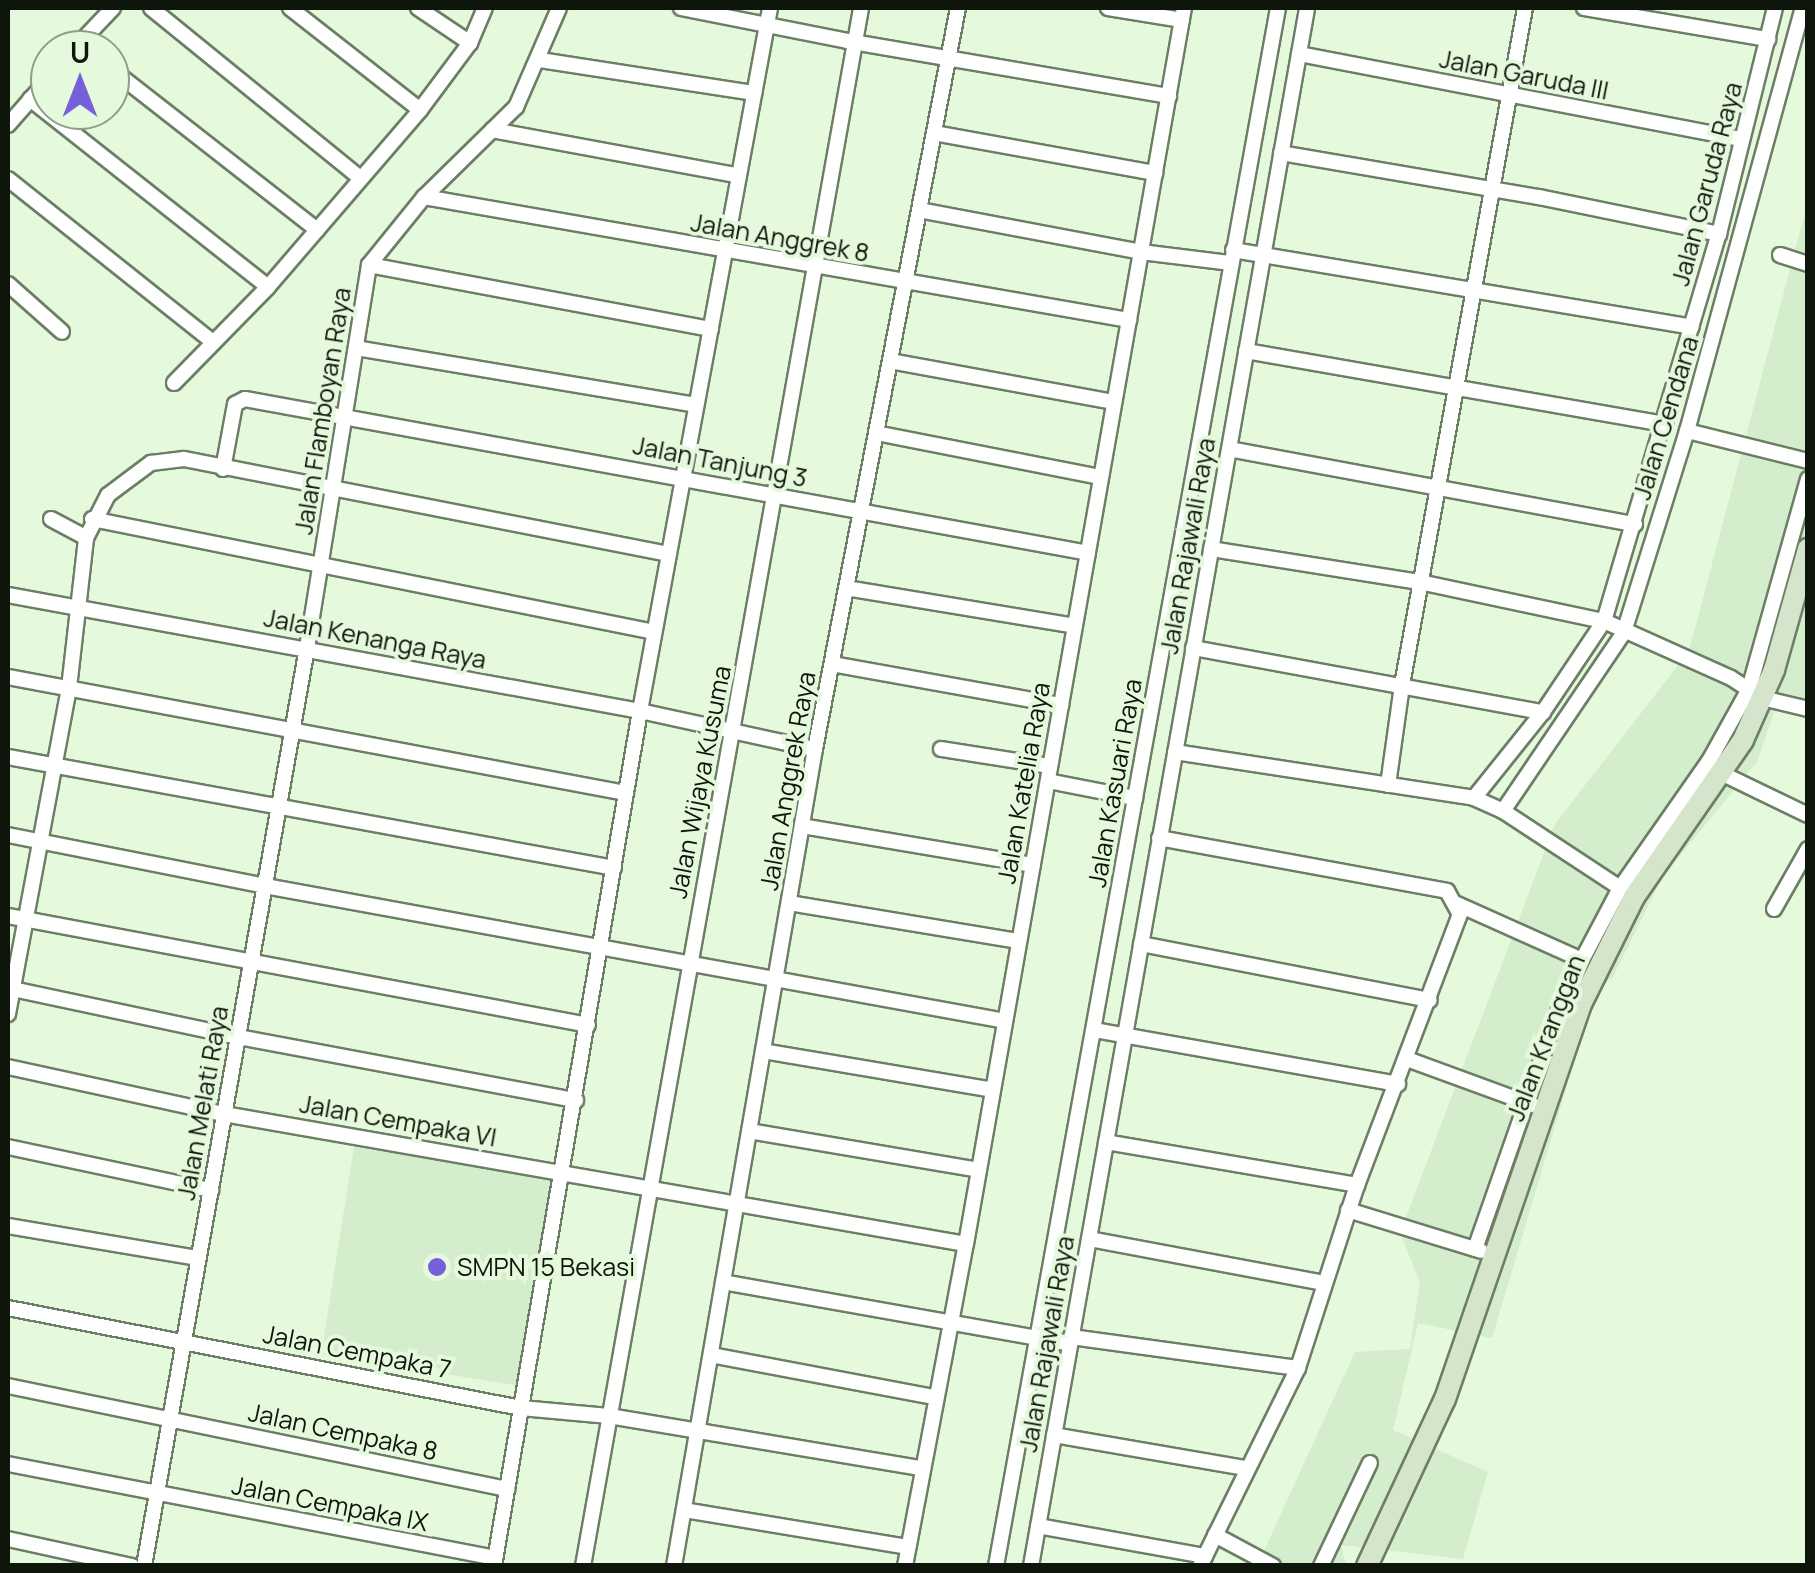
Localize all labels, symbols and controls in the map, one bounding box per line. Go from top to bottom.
north arrow [30,30,130,130]
text: U [70,33,90,71]
street label: Jalan Garuda III [1437,44,1611,106]
street label: Jalan Garuda Raya [1665,79,1749,289]
street label: Jalan Anggrek 8 [688,208,872,268]
street label: Jalan Flamboyan Raya [289,285,357,537]
street label: Jalan Cendana [1627,333,1705,503]
street label: Jalan Tanjung 3 [630,430,810,494]
street label: Jalan Rajawali Raya [1154,436,1222,656]
street label: Jalan Kenanga Raya [261,603,489,675]
street label: Jalan Wijaya Kusuma [663,663,737,901]
street label: Jalan Anggrek Raya [754,669,822,893]
street label: Jalan Kasuari Raya [1082,677,1148,889]
street label: Jalan Katelia Raya [992,680,1056,886]
street label: Jalan Kranggan [1501,951,1591,1125]
street label: Jalan Melati Raya [171,1004,235,1202]
street label: Jalan Cempaka VI [297,1089,499,1153]
street label: Jalan Rajawali Raya [1013,1234,1081,1454]
place label: SMPN 15 Bekasi [457,1252,635,1282]
marker: SMPN 15 Bekasi [426,1256,448,1278]
street label: Jalan Cempaka 7 [260,1319,454,1385]
street label: Jalan Cempaka 8 [246,1397,440,1467]
street label: Jalan Cempaka IX [229,1470,431,1538]

